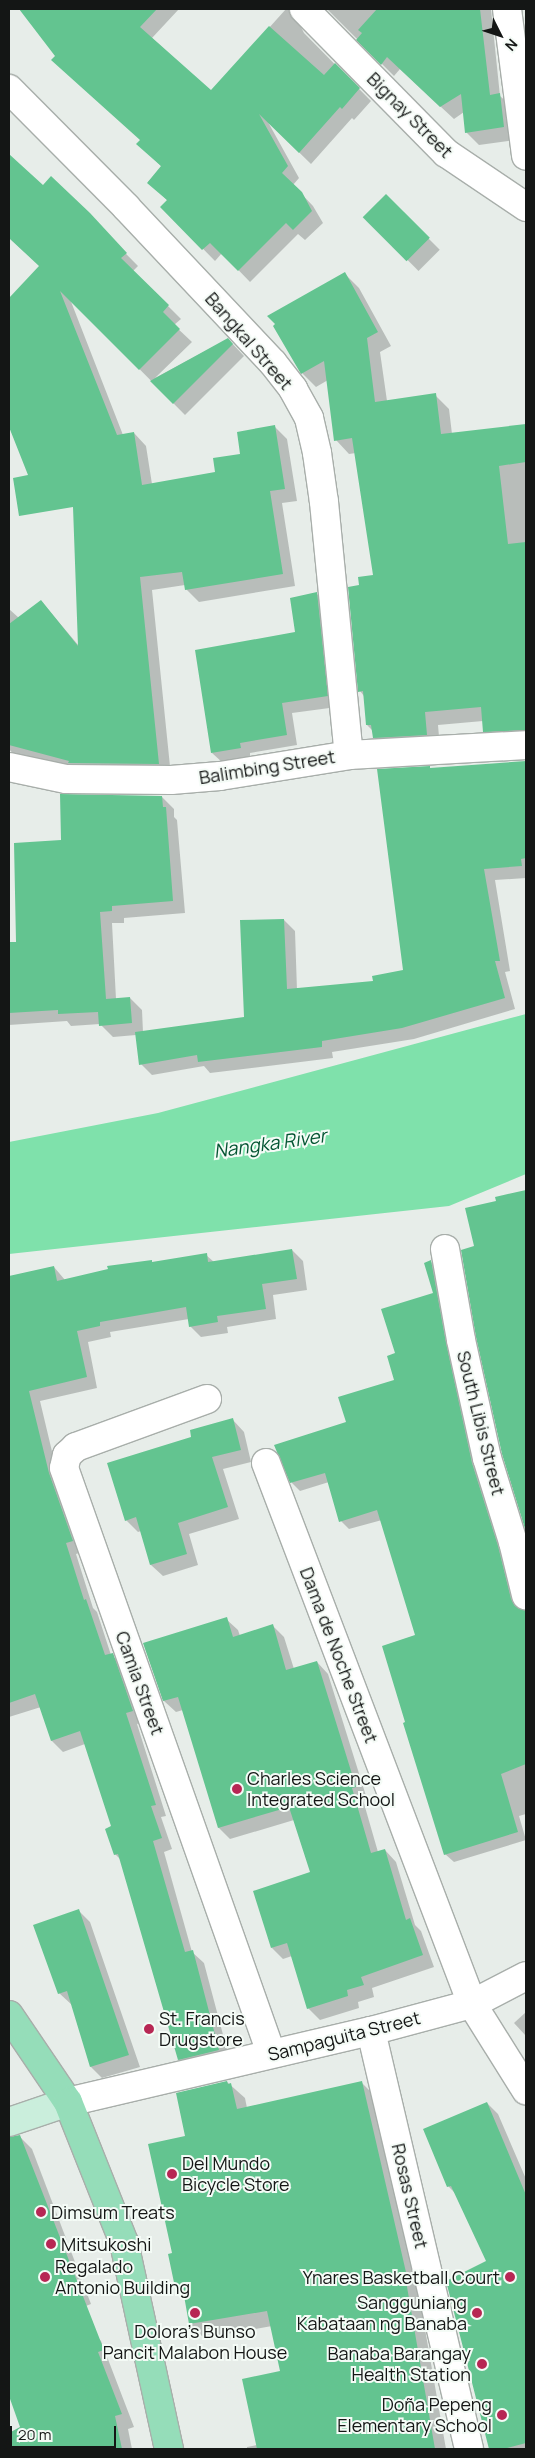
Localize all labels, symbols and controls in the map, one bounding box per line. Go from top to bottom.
north arrow [475,10,525,60]
text: N [501,35,522,55]
street label: Bignay Street [363,68,457,162]
street label: Bangkal Street [201,288,297,394]
street label: Balimbing Street [197,746,337,788]
water label: Nangka River [212,1125,328,1163]
street label: South Libis Street [453,1349,509,1497]
street label: Dama de Noche Street [296,1564,382,1746]
street label: Camia Street [111,1628,169,1738]
place label: Charles Science Integrated School [247,1768,395,1810]
marker: Charles Science Integrated School [231,1783,243,1795]
street label: Sampaguita Street [266,2007,422,2065]
place label: St. Francis Drugstore [159,2008,245,2050]
marker: St. Francis Drugstore [143,2023,155,2035]
street label: Rosas Street [387,2141,433,2251]
place label: Del Mundo Bicycle Store [182,2153,289,2196]
marker: Del Mundo Bicycle Store [166,2168,178,2180]
place label: Dimsum Treats [51,2201,175,2223]
marker: Dimsum Treats [35,2206,47,2218]
place label: Mitsukoshi [61,2233,151,2255]
marker: Mitsukoshi [45,2238,57,2250]
place label: Regalado Antonio Building [55,2256,190,2298]
place label: Ynares Basketball Court [303,2266,500,2288]
marker: Regalado Antonio Building [39,2271,51,2283]
marker: Ynares Basketball Court [504,2271,516,2283]
place label: Sangguniang Kabataan ng Banaba [297,2292,467,2334]
marker: Dolora's Bunso Pancit Malabon House [189,2307,201,2319]
marker: Sangguniang Kabataan ng Banaba [471,2307,483,2319]
place label: Dolora's Bunso Pancit Malabon House [103,2321,287,2364]
place label: Banaba Barangay Health Station [328,2343,471,2386]
marker: Banaba Barangay Health Station [475,2357,489,2371]
place label: Doña Pepeng Elementary School [337,2394,492,2436]
marker: Doña Pepeng Elementary School [496,2409,508,2421]
scale bar [12,2416,119,2448]
text: 20 m [18,2424,51,2445]

